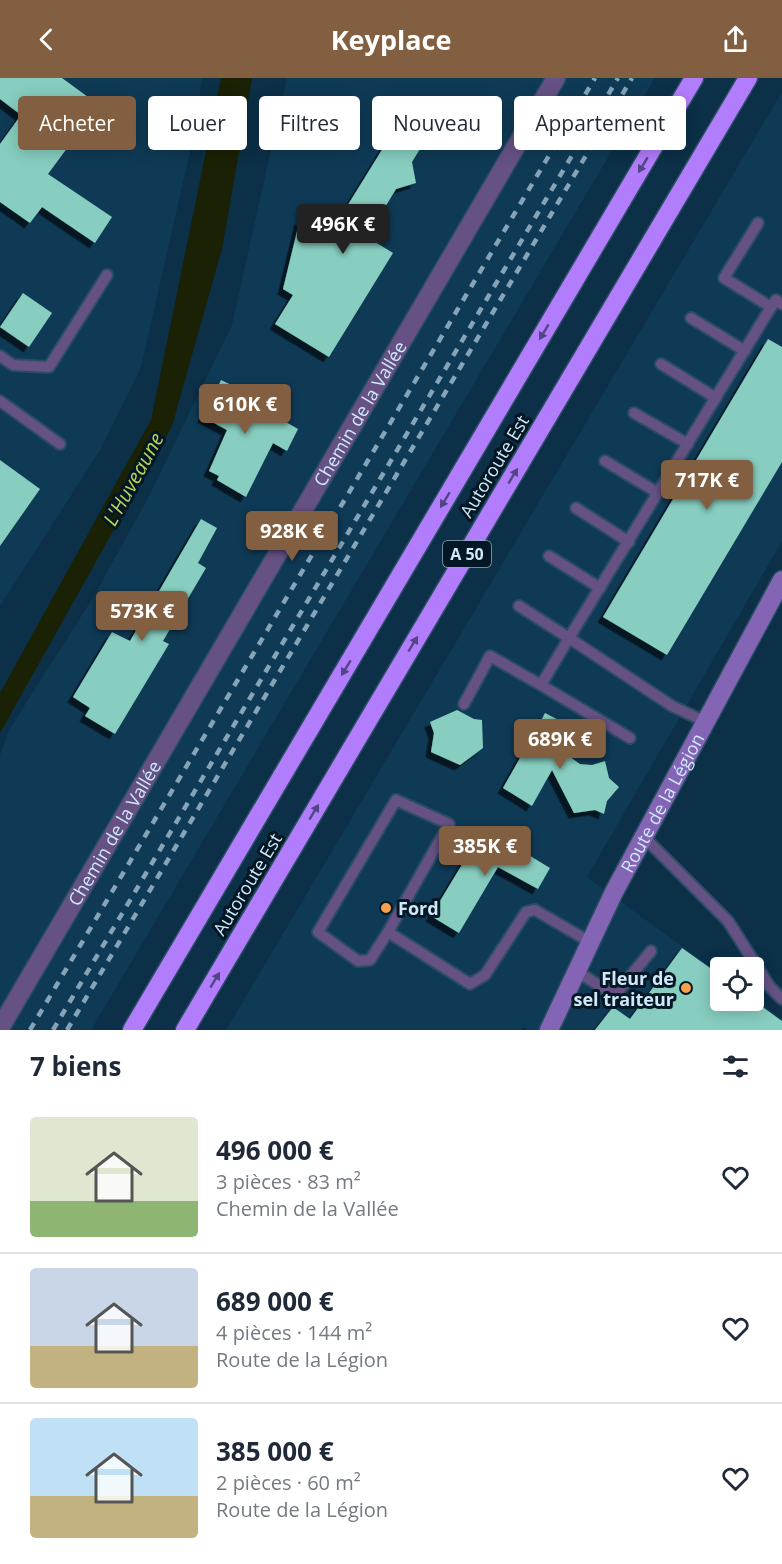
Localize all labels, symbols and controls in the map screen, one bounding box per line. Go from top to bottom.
text: Keyplace [331,21,451,58]
icon: back [30,23,63,56]
icon: share [719,23,752,56]
chip: Acheter [18,96,136,150]
chip: Louer [148,96,247,150]
chip: Filtres [259,96,360,150]
chip: Nouveau [372,96,502,150]
chip: Appartement [514,96,686,150]
one-way arrow [639,156,649,173]
pin: 496K € [294,204,392,255]
text: 496K € [311,210,375,237]
one-way arrow [539,324,550,340]
street label: Chemin de la Vallée [308,336,412,491]
pin: 610K € [196,384,294,435]
text: 610K € [213,390,277,417]
street label: Autoroute Est [454,410,534,522]
water label: L'Huveaune [96,428,170,530]
pin: 717K € [658,460,756,511]
text: 717K € [675,466,739,493]
one-way arrow [507,468,518,484]
one-way arrow [440,492,450,509]
pin: 928K € [243,511,341,562]
text: 928K € [260,517,324,544]
road number: A 50 [443,541,491,567]
pin: 573K € [93,591,191,642]
text: 573K € [110,597,174,624]
one-way arrow [408,636,419,652]
one-way arrow [340,660,351,676]
pin: 689K € [511,719,609,770]
text: 689K € [528,725,592,752]
street label: Route de la Légion [615,729,709,877]
street label: Chemin de la Vallée [62,756,166,910]
one-way arrow [309,804,320,820]
pin: 385K € [436,826,534,877]
street label: Autoroute Est [207,828,287,940]
text: 385K € [453,832,517,859]
place label: Ford [398,896,439,920]
marker: Ford [379,901,393,915]
map controls [710,957,764,1011]
button: locate [710,957,764,1011]
place label: Fleur de sel traiteur [573,966,674,1011]
one-way arrow [210,971,220,988]
marker: Fleur de sel traiteur [679,981,693,995]
text: 7 biens [30,1048,121,1084]
icon: filters [719,1050,752,1083]
text: 496 000 € [216,1132,334,1168]
icon: home [78,1141,150,1213]
icon: heart [719,1161,752,1194]
text: 3 pièces · 83 m² [216,1168,361,1195]
text: Chemin de la Vallée [216,1195,399,1222]
text: 689 000 € [216,1283,334,1319]
icon: home [78,1292,150,1364]
icon: heart [719,1312,752,1345]
text: 4 pièces · 144 m² [216,1319,372,1346]
text: Route de la Légion [216,1346,388,1373]
text: 385 000 € [216,1433,334,1469]
icon: home [78,1442,150,1514]
icon: heart [719,1462,752,1495]
text: 2 pièces · 60 m² [216,1469,361,1496]
text: Route de la Légion [216,1496,388,1523]

